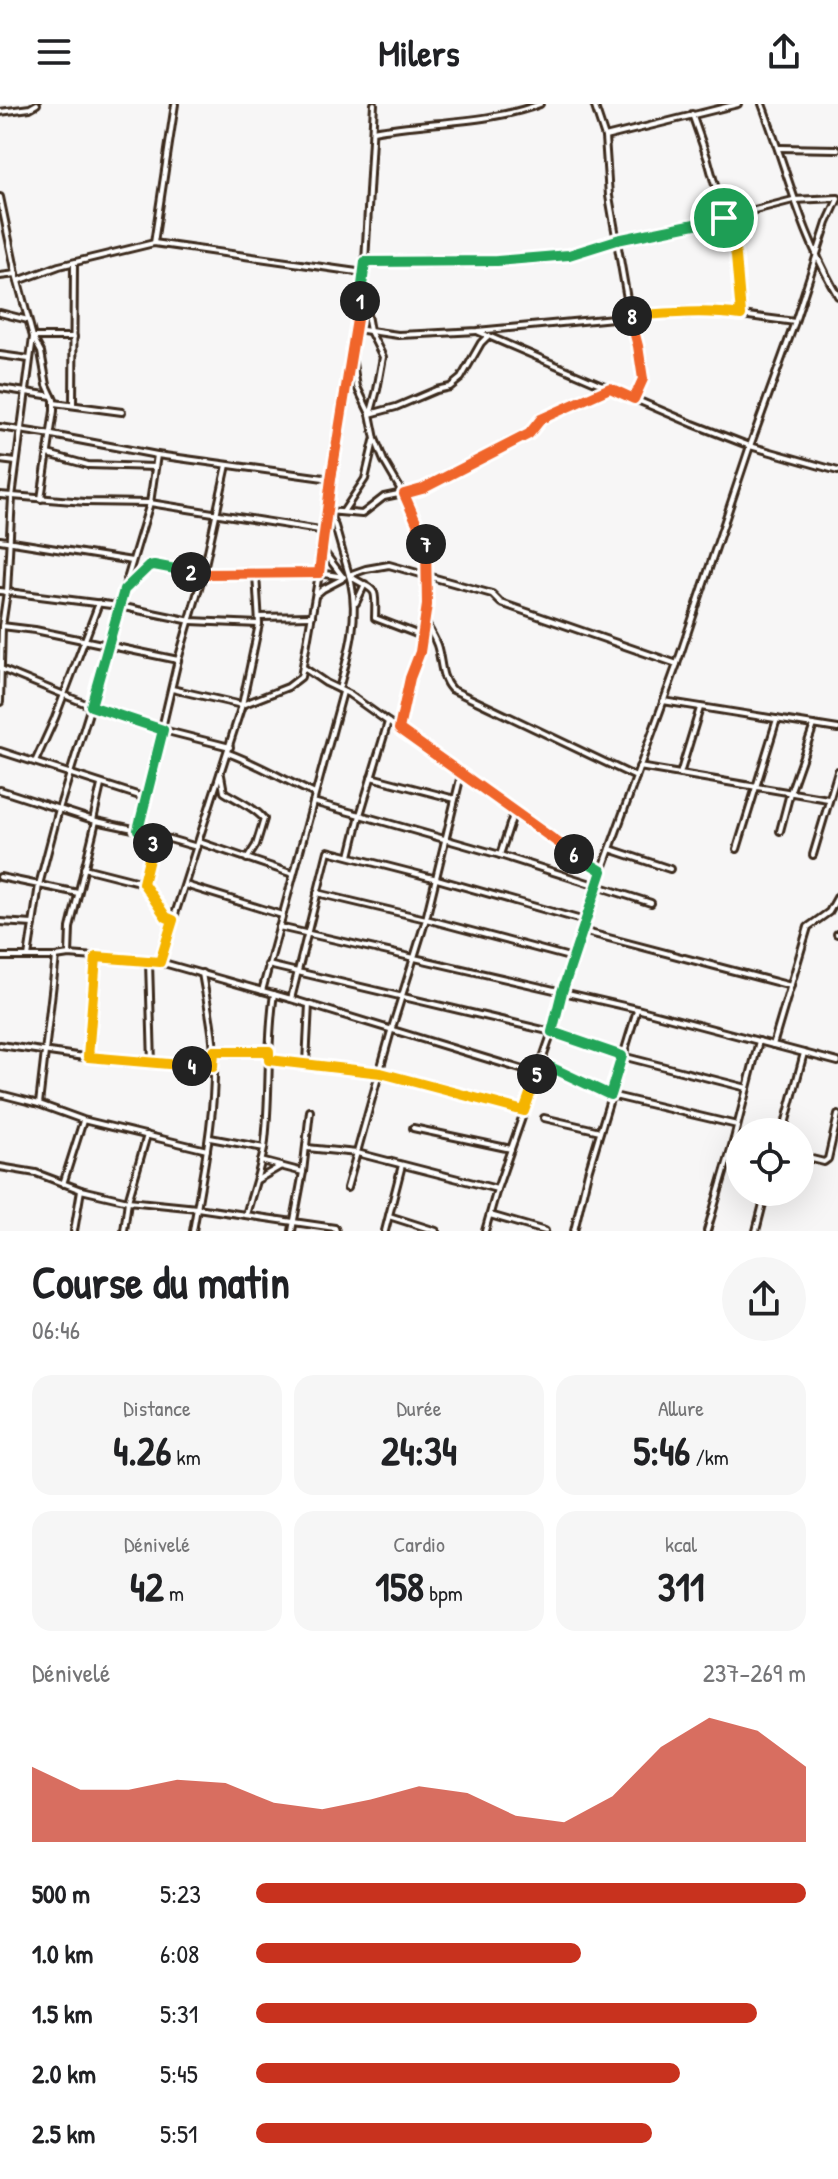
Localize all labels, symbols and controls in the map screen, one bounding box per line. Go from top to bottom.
text: Milers [378,28,460,77]
icon: menu [32,30,76,74]
icon: share [762,30,806,74]
pin [690,184,758,252]
icon: arrive [702,196,746,240]
pin: 1 [340,281,380,321]
text: 1 [356,286,364,316]
pin: 8 [612,296,652,336]
text: 8 [627,301,637,331]
pin: 7 [406,524,446,564]
text: 7 [421,529,431,559]
pin: 2 [171,552,211,592]
text: 2 [186,557,196,587]
pin: 3 [133,823,173,863]
text: 3 [148,828,158,858]
pin: 6 [554,834,594,874]
text: 6 [570,839,578,869]
pin: 4 [172,1046,212,1086]
text: 4 [188,1051,196,1081]
pin: 5 [517,1054,557,1094]
text: 5 [532,1059,542,1089]
map controls [726,1118,814,1206]
button: locate [726,1118,814,1206]
text: Course du matin [32,1252,290,1312]
button: share [722,1257,806,1341]
text: 06:46 [32,1312,80,1347]
text: Distance [123,1393,191,1423]
text: Durée [396,1393,442,1423]
text: Allure [658,1393,704,1423]
text: 4.26 [113,1423,172,1477]
text: 24:34 [381,1423,457,1477]
text: 5:46 [633,1423,690,1477]
text: km [172,1442,201,1472]
text: /km [690,1442,729,1472]
text: Dénivelé [124,1529,190,1559]
text: Cardio [393,1529,445,1559]
text: kcal [665,1529,697,1559]
text: 42 [130,1559,164,1613]
text: 158 [375,1559,424,1613]
text: 311 [658,1559,704,1613]
text: m [164,1578,184,1608]
text: bpm [424,1578,463,1608]
text: Dénivelé [32,1655,110,1690]
text: 237–269 m [703,1655,806,1690]
text: 500 m [32,1876,90,1911]
text: 5:23 [160,1876,201,1911]
text: 1.0 km [32,1936,93,1971]
text: 6:08 [160,1936,199,1971]
text: 1.5 km [32,1996,92,2031]
text: 5:31 [160,1996,198,2031]
text: 2.0 km [32,2056,96,2091]
text: 5:45 [160,2056,198,2091]
text: 2.5 km [32,2116,95,2151]
text: 5:51 [160,2116,197,2151]

